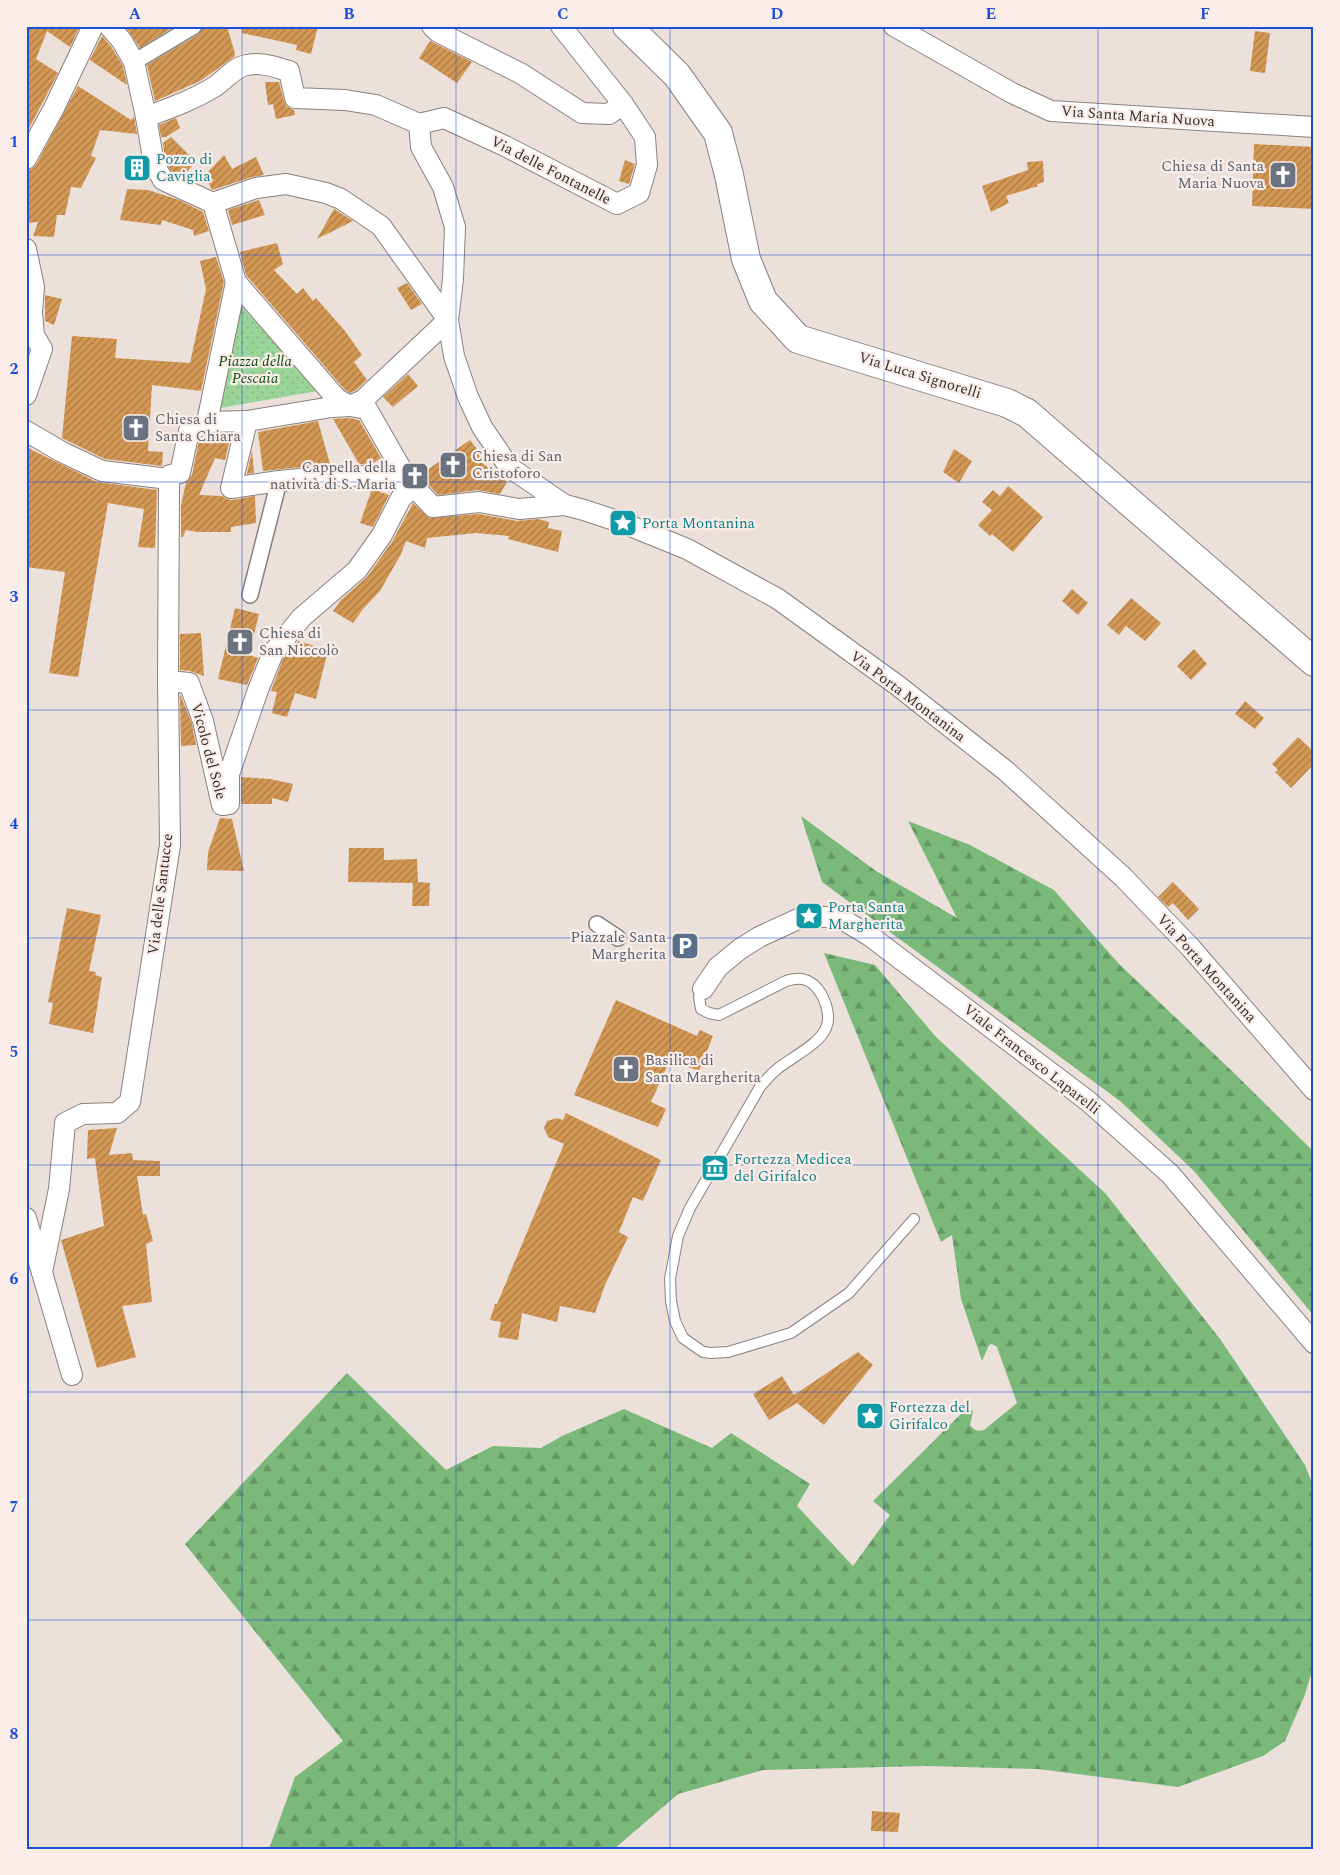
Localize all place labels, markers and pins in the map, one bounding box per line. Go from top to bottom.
place label: Pozzo di Caviglia [156,148,212,188]
building icon: Pozzo di Caviglia [122,153,152,183]
place label: Chiesa di Santa Maria Nuova [1161,155,1265,195]
church icon: Chiesa di Santa Maria Nuova [1268,160,1298,190]
place label: Chiesa di Santa Chiara [155,408,241,448]
church icon: Chiesa di Santa Chiara [121,413,151,443]
place label: Chiesa di San Cristoforo [472,445,562,485]
church icon: Chiesa di San Cristoforo [438,450,468,480]
place label: Cappella della natività di S. Maria [270,456,397,496]
church icon: Cappella della natività di S. Maria [400,461,430,491]
place icon: Porta Montanina [608,508,638,538]
place label: Porta Montanina [642,512,756,535]
place label: Chiesa di San Niccolò [259,622,339,662]
church icon: Chiesa di San Niccolò [225,627,255,657]
place label: Porta Santa Margherita [828,896,905,936]
place icon: Porta Santa Margherita [794,901,824,931]
place label: Piazzale Santa Margherita [570,926,667,966]
parking icon: Piazzale Santa Margherita [670,931,700,961]
place label: Basilica di Santa Margherita [645,1049,761,1089]
church icon: Basilica di Santa Margherita [611,1054,641,1084]
place label: Fortezza Medicea del Girifalco [734,1148,852,1188]
museum icon: Fortezza Medicea del Girifalco [700,1153,730,1183]
place label: Fortezza del Girifalco [889,1396,970,1436]
place icon: Fortezza del Girifalco [855,1401,885,1431]

